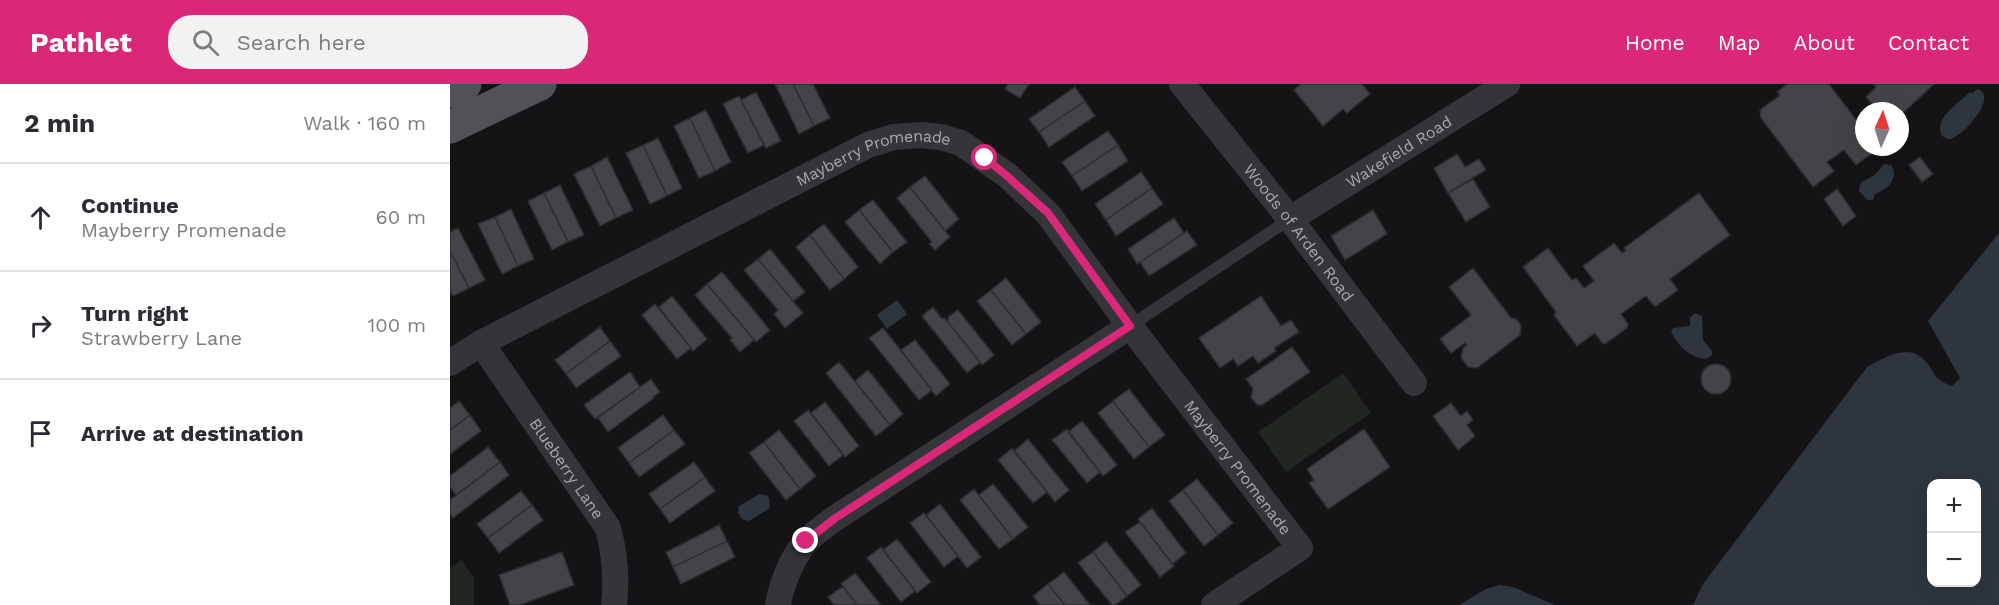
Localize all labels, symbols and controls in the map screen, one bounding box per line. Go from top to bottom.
search box [168,15,588,69]
text: Pathlet [30,26,132,59]
icon: search [189,26,222,59]
text: Search here [237,30,366,55]
text: Home [1625,30,1685,55]
text: Map [1718,30,1761,55]
text: About [1794,30,1855,55]
text: Contact [1888,30,1969,55]
north arrow [1855,102,1909,156]
text: 2 min [24,108,95,138]
text: Walk · 160 m [303,111,426,135]
street label: Wakefield Road [1343,112,1455,192]
street label: Mayberry Promenade [793,126,953,190]
route start [971,144,997,170]
street label: Woods of Arden Road [1240,160,1358,305]
text: Continue [81,193,179,218]
icon: ahead [24,201,57,234]
text: 60 m [376,205,426,229]
text: Mayberry Promenade [81,218,286,242]
text: Turn right [81,301,188,326]
icon: right [24,309,57,342]
text: 100 m [367,313,426,337]
text: Strawberry Lane [81,326,242,350]
street label: Mayberry Promenade [1180,396,1295,538]
street label: Blueberry Lane [525,415,608,523]
icon: arrive [24,417,57,450]
text: Arrive at destination [81,421,304,446]
map controls [1927,479,1981,587]
button: + [1927,479,1981,533]
route end [792,527,818,553]
button: − [1927,533,1981,587]

